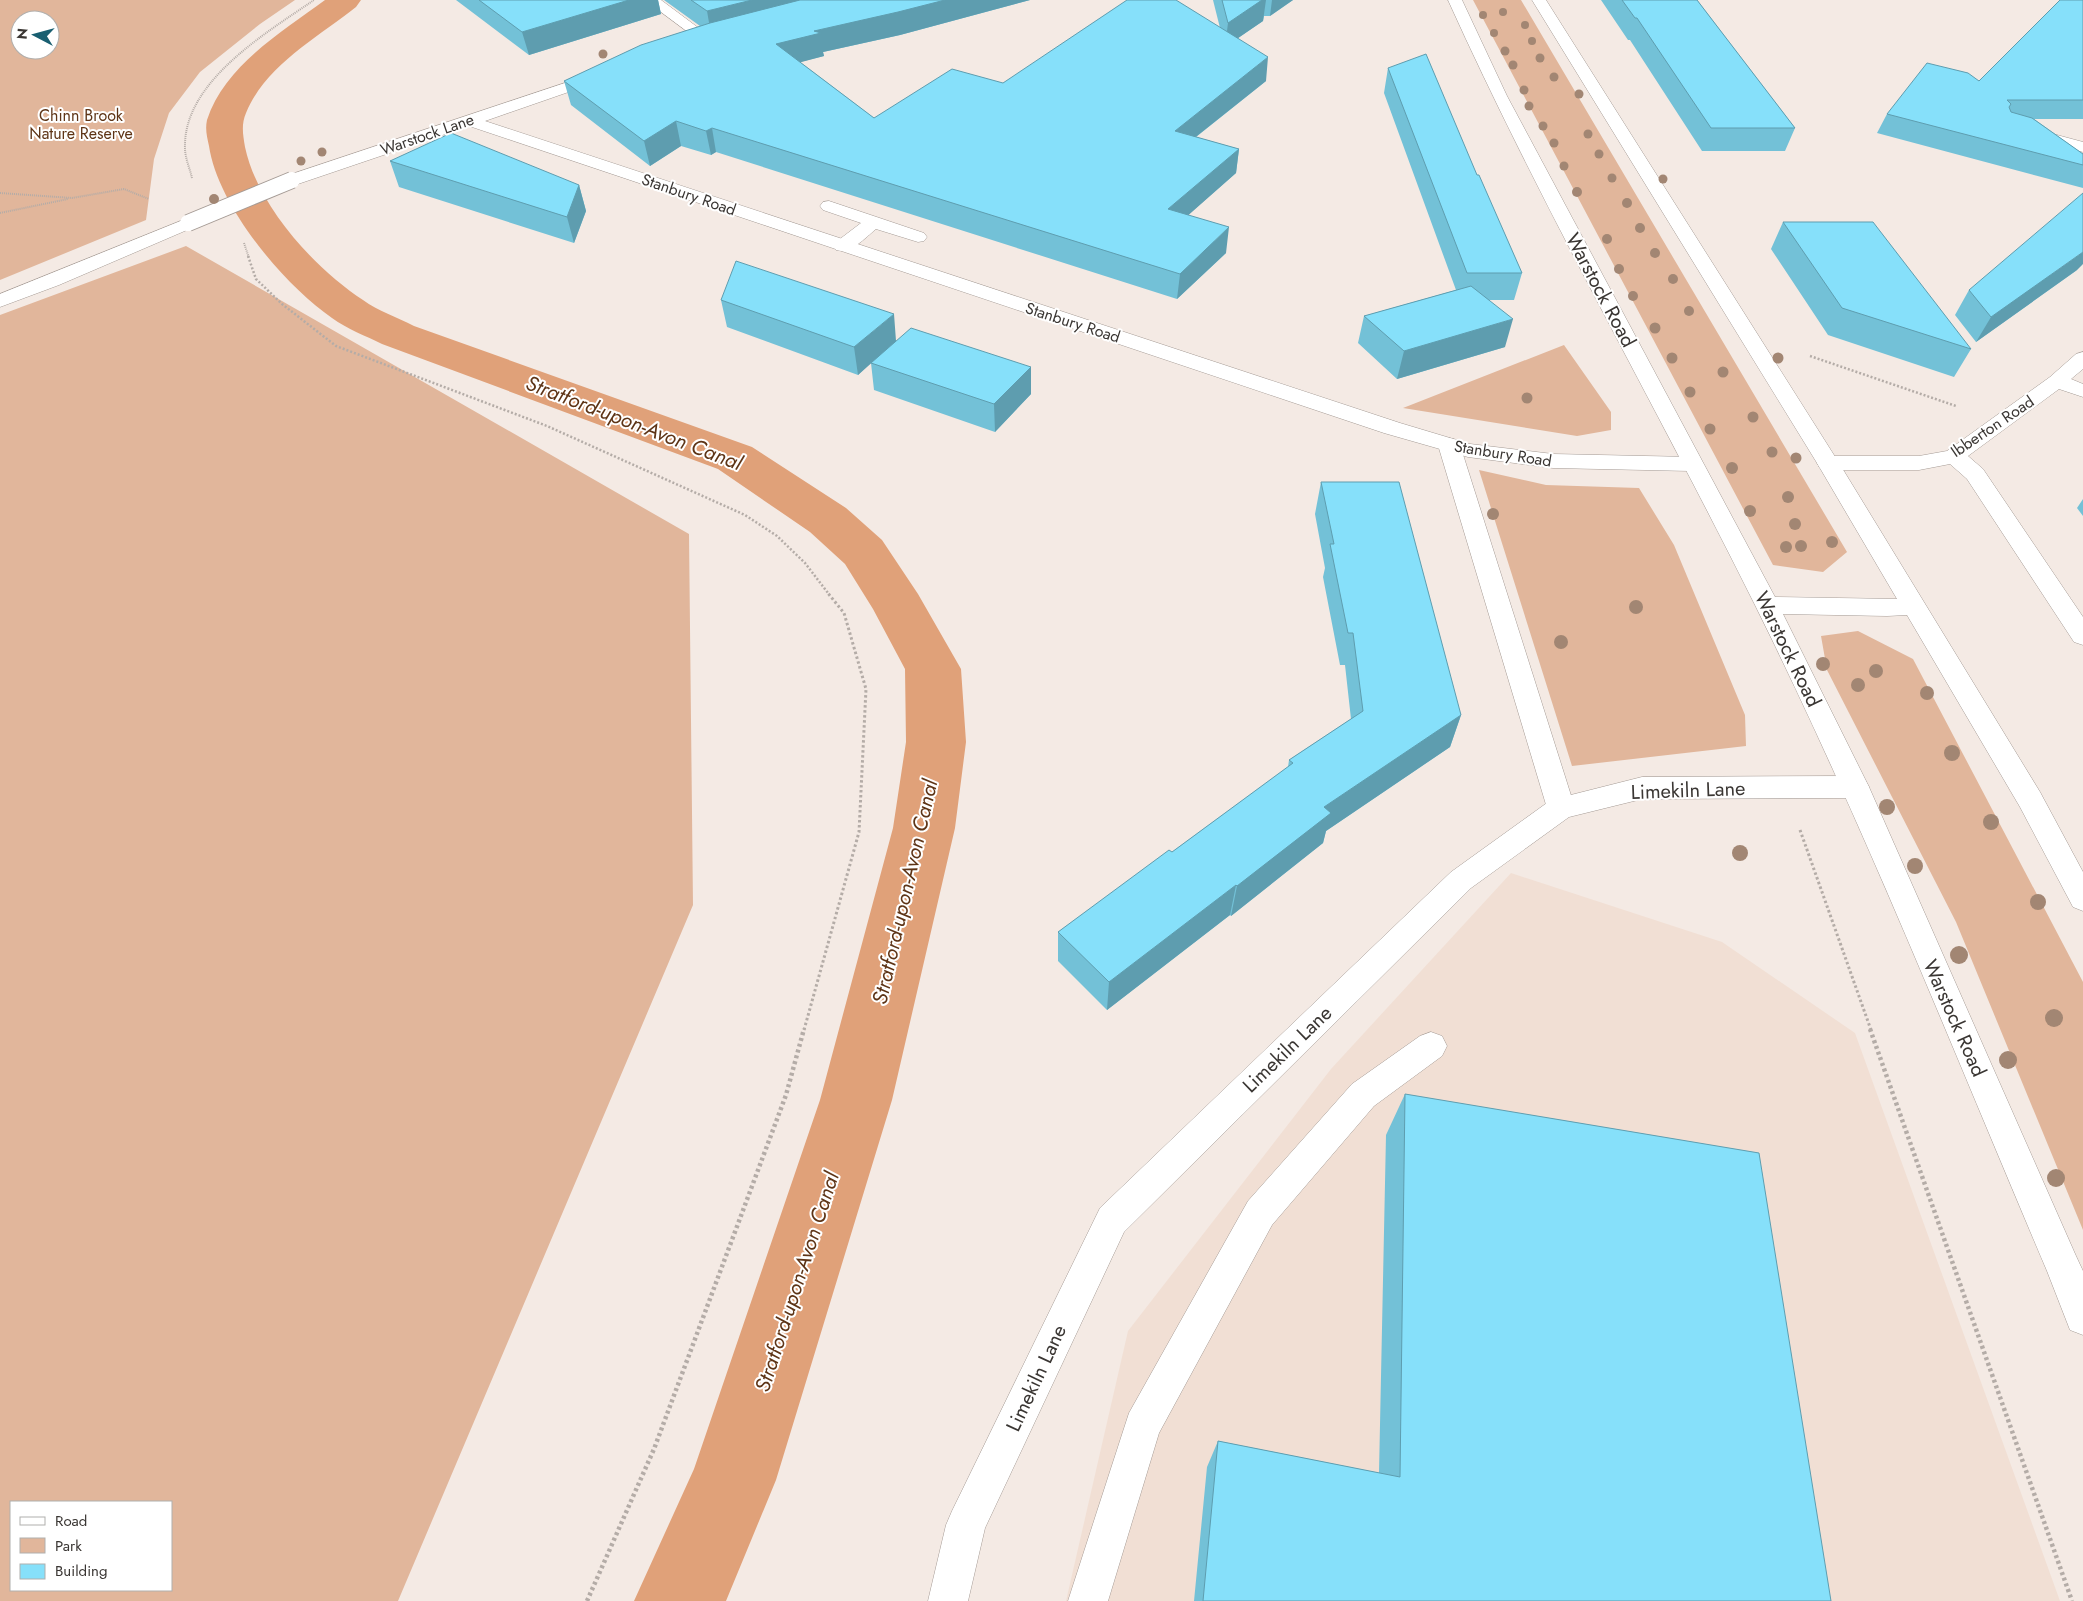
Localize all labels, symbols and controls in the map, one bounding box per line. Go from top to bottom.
north arrow [10,10,60,60]
text: N [12,27,33,40]
park label: Chinn Brook Nature Reserve [29,104,133,145]
street label: Warstock Lane [377,108,477,161]
street label: Stanbury Road [639,168,739,221]
street label: Warstock Road [1558,228,1643,352]
street label: Stanbury Road [1022,296,1123,349]
water label: Stratford-upon-Avon Canal [521,368,748,479]
street label: Ibberton Road [1946,390,2039,463]
street label: Stanbury Road [1452,434,1553,473]
street label: Warstock Road [1747,586,1828,712]
street label: Limekiln Lane [1630,774,1746,807]
water label: Stratford-upon-Avon Canal [865,776,946,1007]
street label: Warstock Road [1916,955,1993,1081]
street label: Limekiln Lane [1236,999,1339,1100]
water label: Stratford-upon-Avon Canal [747,1167,847,1396]
street label: Limekiln Lane [999,1320,1074,1436]
legend [10,1501,172,1591]
text: Road [55,1510,87,1532]
text: Park [55,1535,82,1557]
text: Building [55,1560,107,1582]

